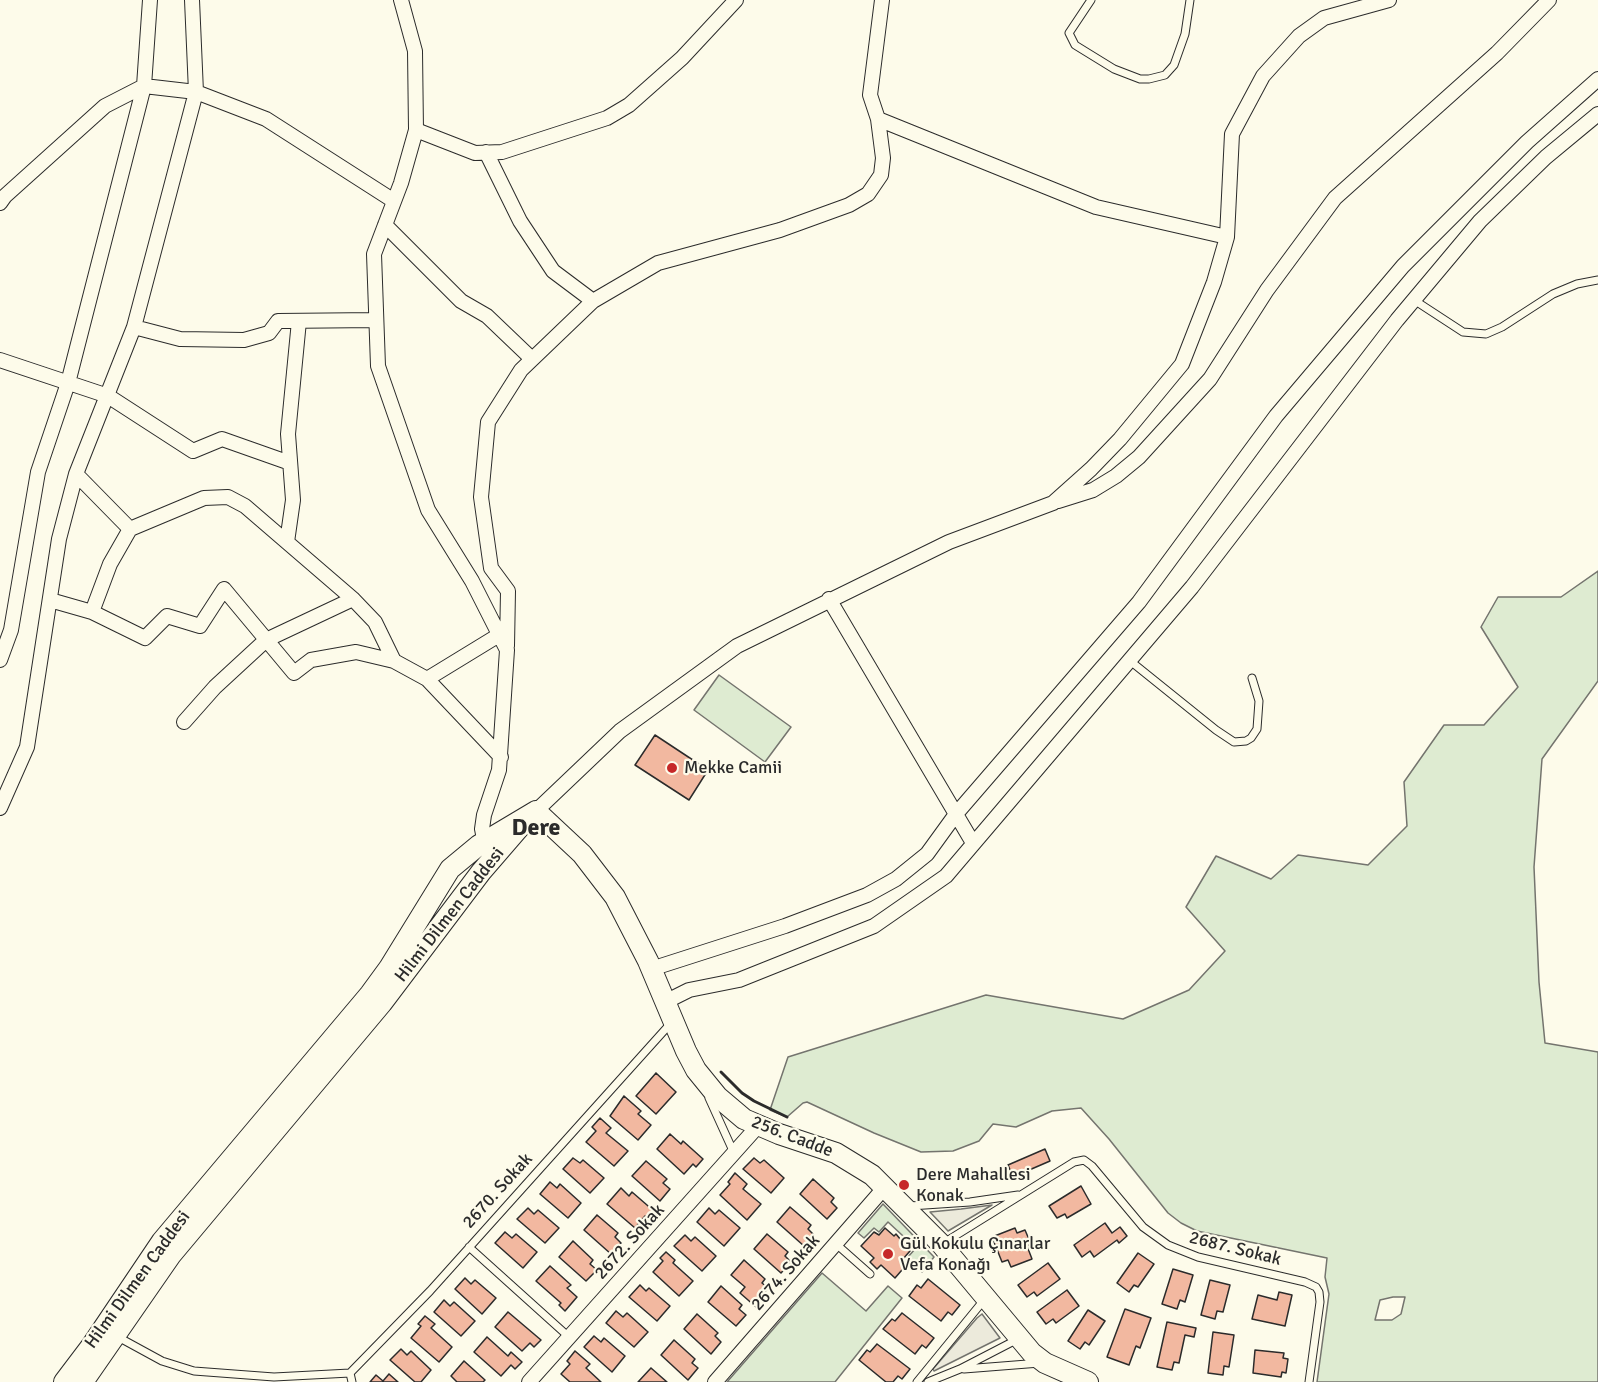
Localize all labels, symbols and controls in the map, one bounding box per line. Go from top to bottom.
place label: Mekke Camii [684,757,782,779]
marker: Mekke Camii [665,761,679,775]
district label: Dere [511,815,561,843]
street label: Hilmi Dilmen Caddesi [391,843,509,987]
street label: 256. Cadde [748,1112,836,1162]
street label: 2670. Sokak [458,1149,538,1233]
place label: Dere Mahallesi Konak [916,1164,1031,1206]
marker: Dere Mahallesi Konak [897,1178,911,1192]
street label: 2672. Sokak [590,1200,670,1284]
street label: Hilmi Dilmen Caddesi [81,1207,195,1353]
street label: 2687. Sokak [1187,1227,1283,1271]
street label: 2674. Sokak [747,1230,825,1316]
place label: Gül Kokulu Çınarlar Vefa Konağı [900,1233,1050,1276]
marker: Gül Kokulu Çınarlar Vefa Konağı [881,1247,895,1261]

